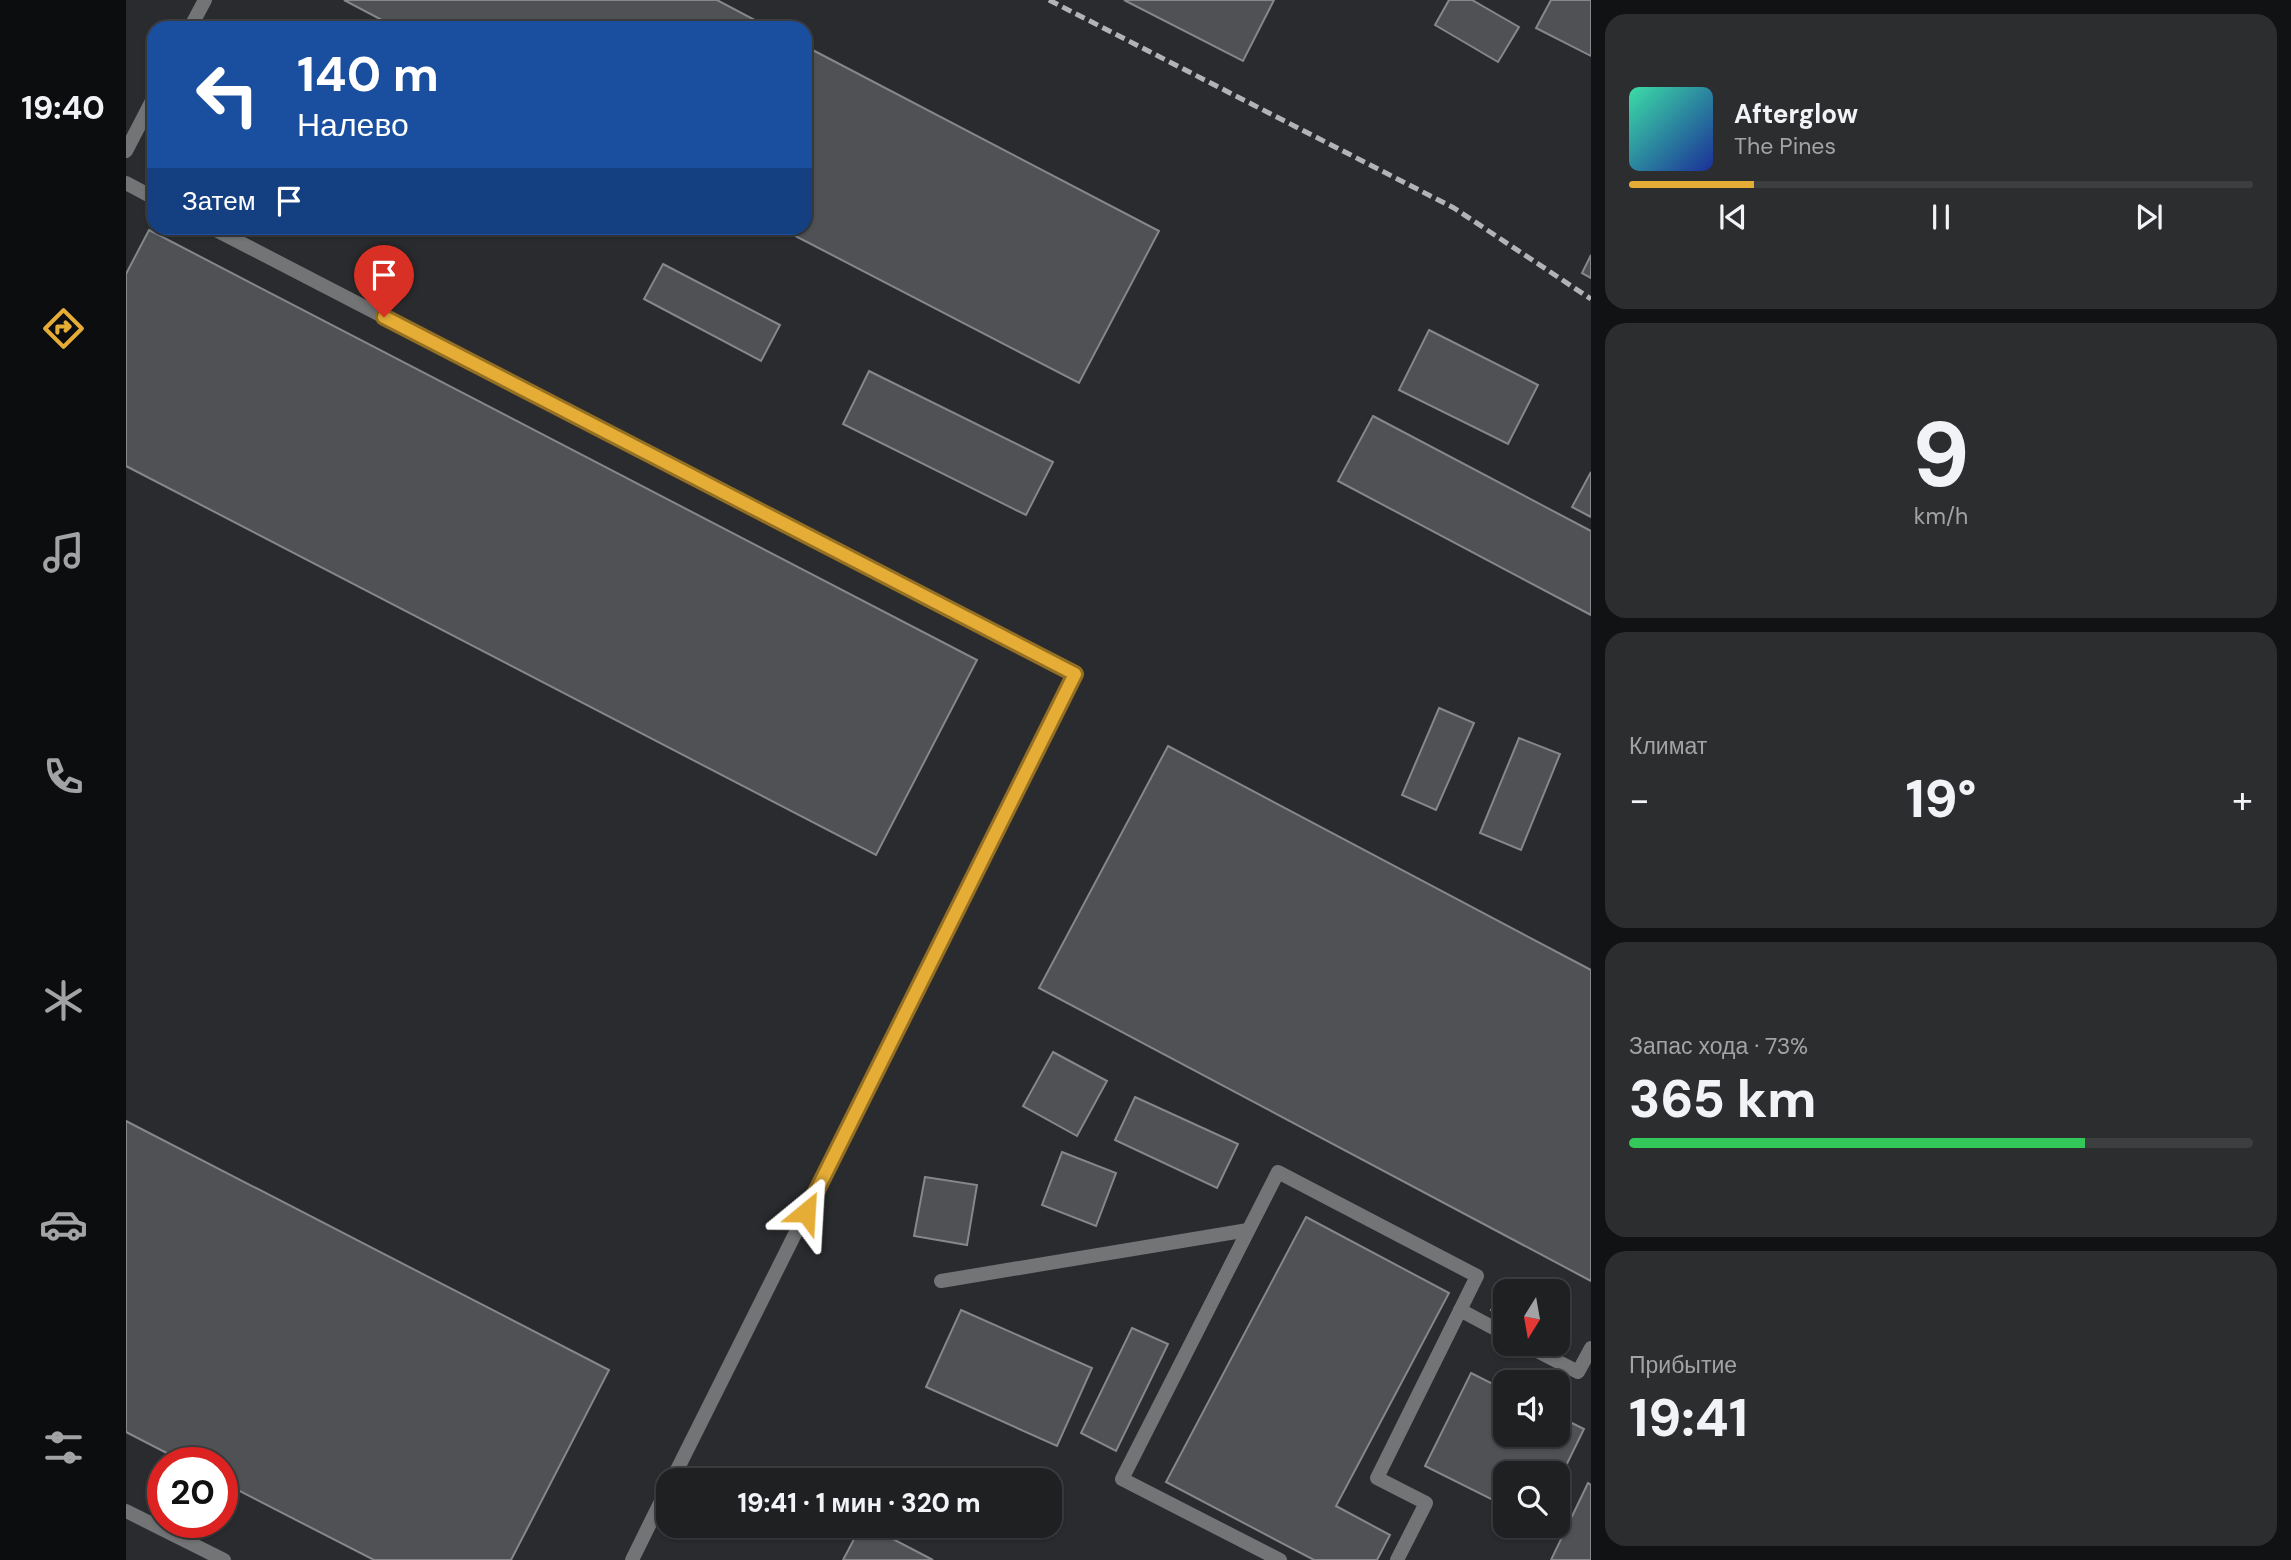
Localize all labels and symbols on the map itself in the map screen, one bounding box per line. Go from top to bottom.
pin [354,245,414,317]
position arrow [769,1175,843,1249]
north arrow [1493,1279,1570,1356]
speed limit sign: 20 [147,1447,238,1538]

